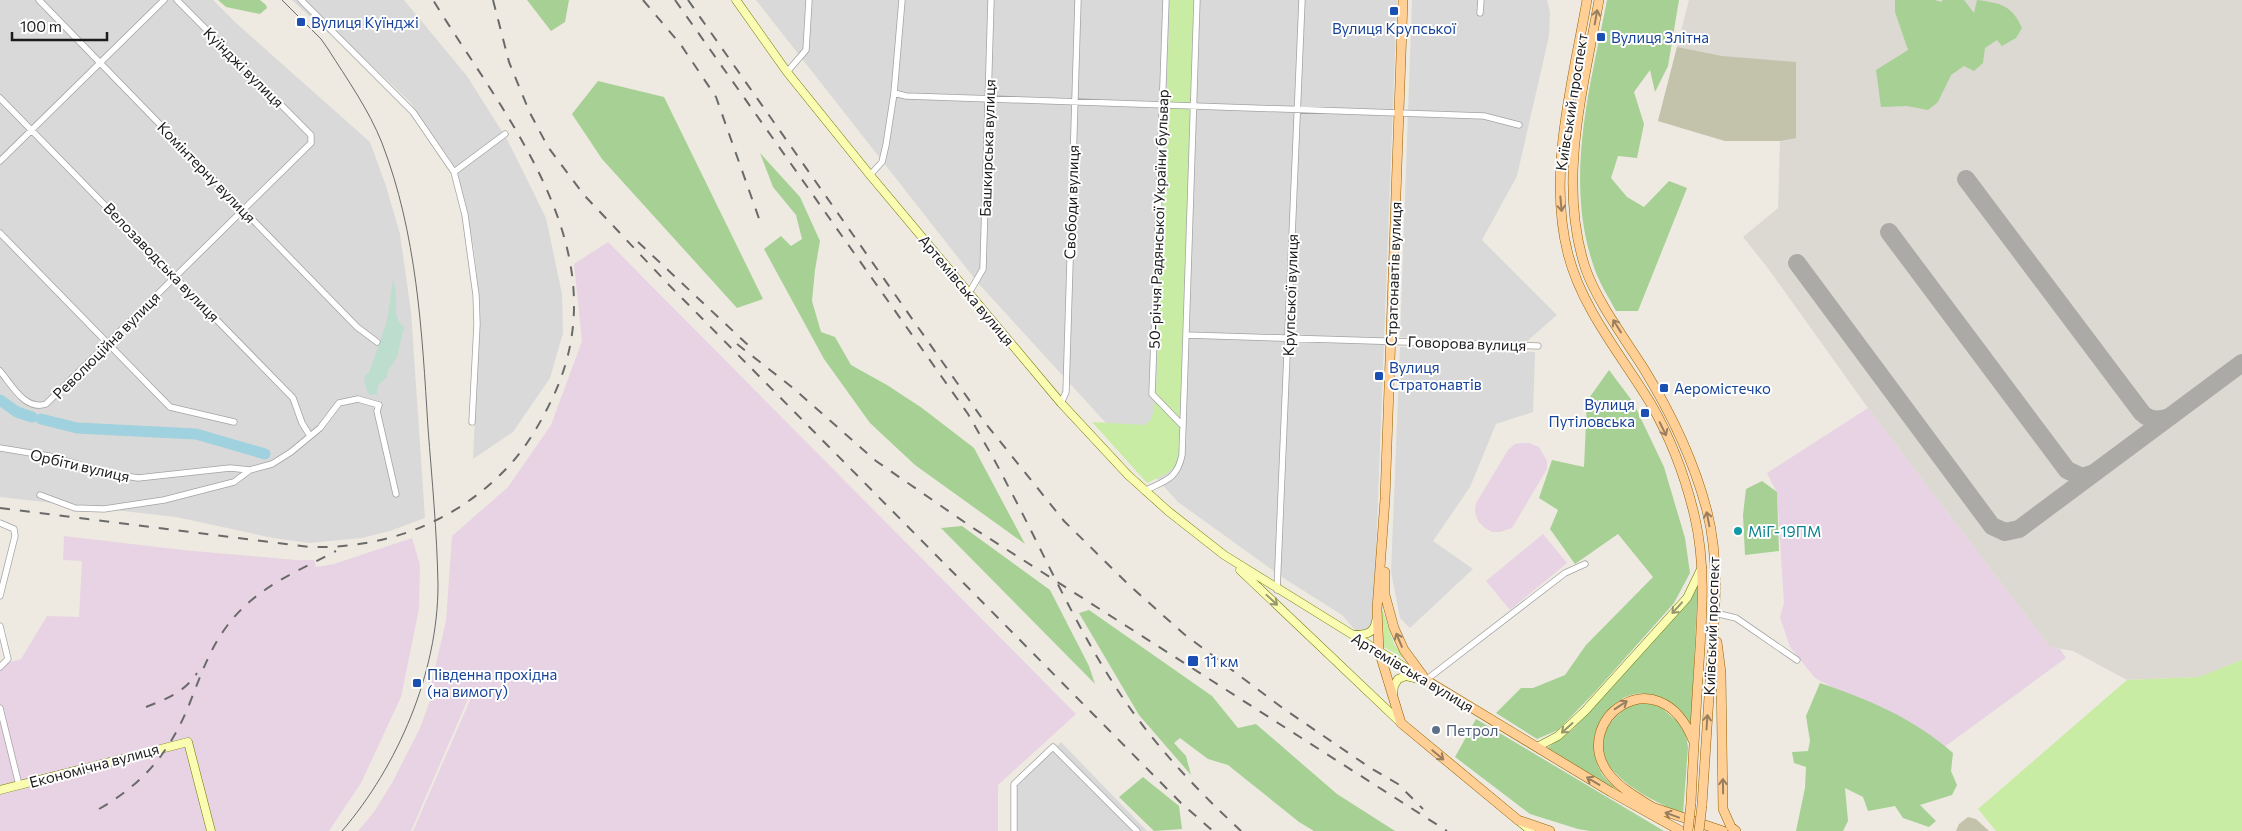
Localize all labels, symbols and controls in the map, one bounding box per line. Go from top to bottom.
marker: Вулиця Крупської [1388,5,1400,17]
scale bar [12,10,108,42]
one-way arrow [1591,10,1601,26]
place label: Вулиця Куїнджі [311,13,419,31]
marker: Вулиця Куїнджі [295,16,307,28]
text: 100 m [20,17,62,35]
place label: Вулиця Крупської [1332,19,1457,37]
street label: Куїнджі вулиця [200,23,288,111]
place label: Вулиця Злітна [1611,28,1709,46]
marker: Вулиця Злітна [1595,31,1607,43]
street label: Київський проспект [1551,32,1591,172]
street label: Башкирська вулиця [976,79,998,217]
street label: 50-річчя Радянської України бульвар [1144,89,1172,349]
street label: Комінтерну вулиця [154,118,260,226]
street label: Свободи вулиця [1060,144,1082,260]
one-way arrow [1556,196,1566,212]
street label: Велозаводська вулиця [100,199,224,325]
street label: Стратонавтів вулиця [1381,201,1405,347]
street label: Артемівська вулиця [915,231,1019,349]
street label: Крупської вулиця [1279,233,1301,357]
street label: Революційна вулиця [49,288,163,402]
one-way arrow [1612,319,1623,333]
street label: Говорова вулиця [1407,332,1527,354]
place label: Вулиця Стратонавтів [1389,358,1482,393]
marker: Вулиця Стратонавтів [1373,370,1385,382]
place label: Аеромістечко [1674,379,1771,397]
marker: Аеромістечко [1658,382,1670,394]
place label: Вулиця Путіловська [1549,395,1635,430]
marker: Вулиця Путіловська [1639,407,1651,419]
one-way arrow [1658,421,1668,436]
street label: Орбіти вулиця [28,445,132,485]
one-way arrow [1703,512,1712,528]
place label: МіГ-19ПМ [1748,522,1821,540]
marker: МіГ-19ПМ [1732,525,1744,537]
street label: Київський проспект [1700,556,1722,696]
one-way arrow [1266,594,1279,606]
one-way arrow [1671,602,1683,615]
street label: Артемівська вулиця [1349,628,1477,716]
one-way arrow [1394,633,1404,648]
place label: 11 км [1204,652,1238,670]
marker: 11 км [1186,654,1200,668]
place label: Південна прохідна (на вимогу) [427,665,557,700]
marker: Південна прохідна (на вимогу) [411,677,423,689]
one-way arrow [1614,700,1628,710]
one-way arrow [1703,714,1712,730]
place label: Петрол [1446,721,1498,739]
one-way arrow [1561,722,1574,734]
marker: Петрол [1430,724,1442,736]
street label: Економічна вулиця [27,739,161,791]
one-way arrow [1431,749,1444,760]
one-way arrow [1587,775,1601,785]
one-way arrow [1718,778,1728,794]
one-way arrow [1665,810,1680,819]

